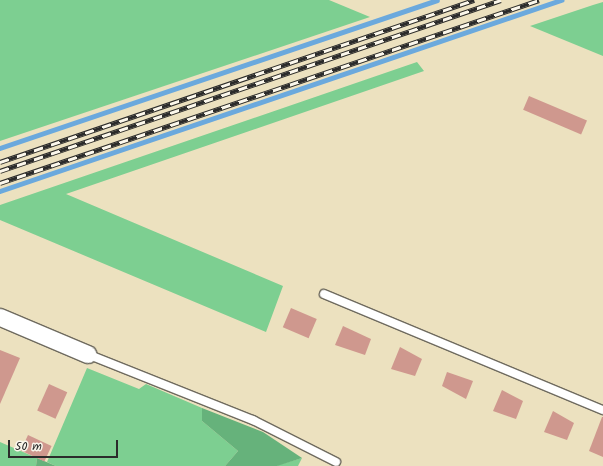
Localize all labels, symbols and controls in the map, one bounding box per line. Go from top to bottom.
scale bar [10,432,120,458]
text: 50 m [15,437,42,456]

